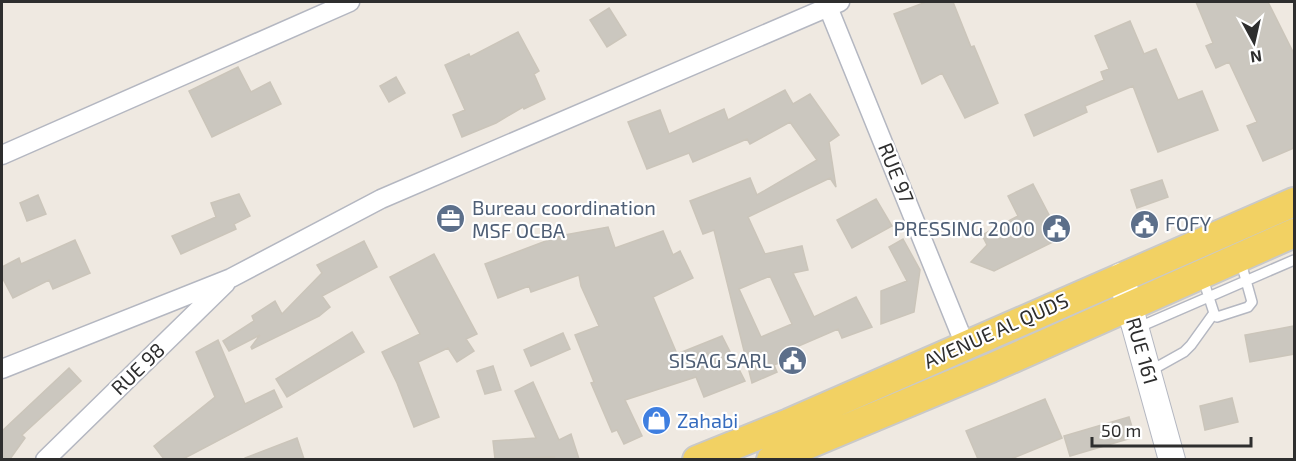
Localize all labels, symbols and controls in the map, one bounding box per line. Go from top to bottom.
north arrow [1224,12,1284,72]
text: N [1249,47,1263,68]
street label: RUE 97 [874,139,920,206]
place label: Bureau coordination MSF OCBA [472,195,656,242]
office icon: Bureau coordination MSF OCBA [435,203,467,235]
public building icon: FOFY [1128,208,1160,240]
place label: FOFY [1165,211,1212,235]
public building icon: PRESSING 2000 [1040,213,1072,245]
place label: PRESSING 2000 [893,216,1035,240]
street label: AVENUE AL QUDS [920,287,1072,373]
street label: RUE 161 [1122,314,1164,387]
street label: RUE 98 [106,337,169,399]
public building icon: SISAG SARL [777,345,809,377]
place label: SISAG SARL [669,348,772,372]
shop icon: Zahabi [640,405,672,437]
place label: Zahabi [677,408,738,432]
scale bar [1092,410,1251,448]
text: 50 m [1101,419,1141,441]

